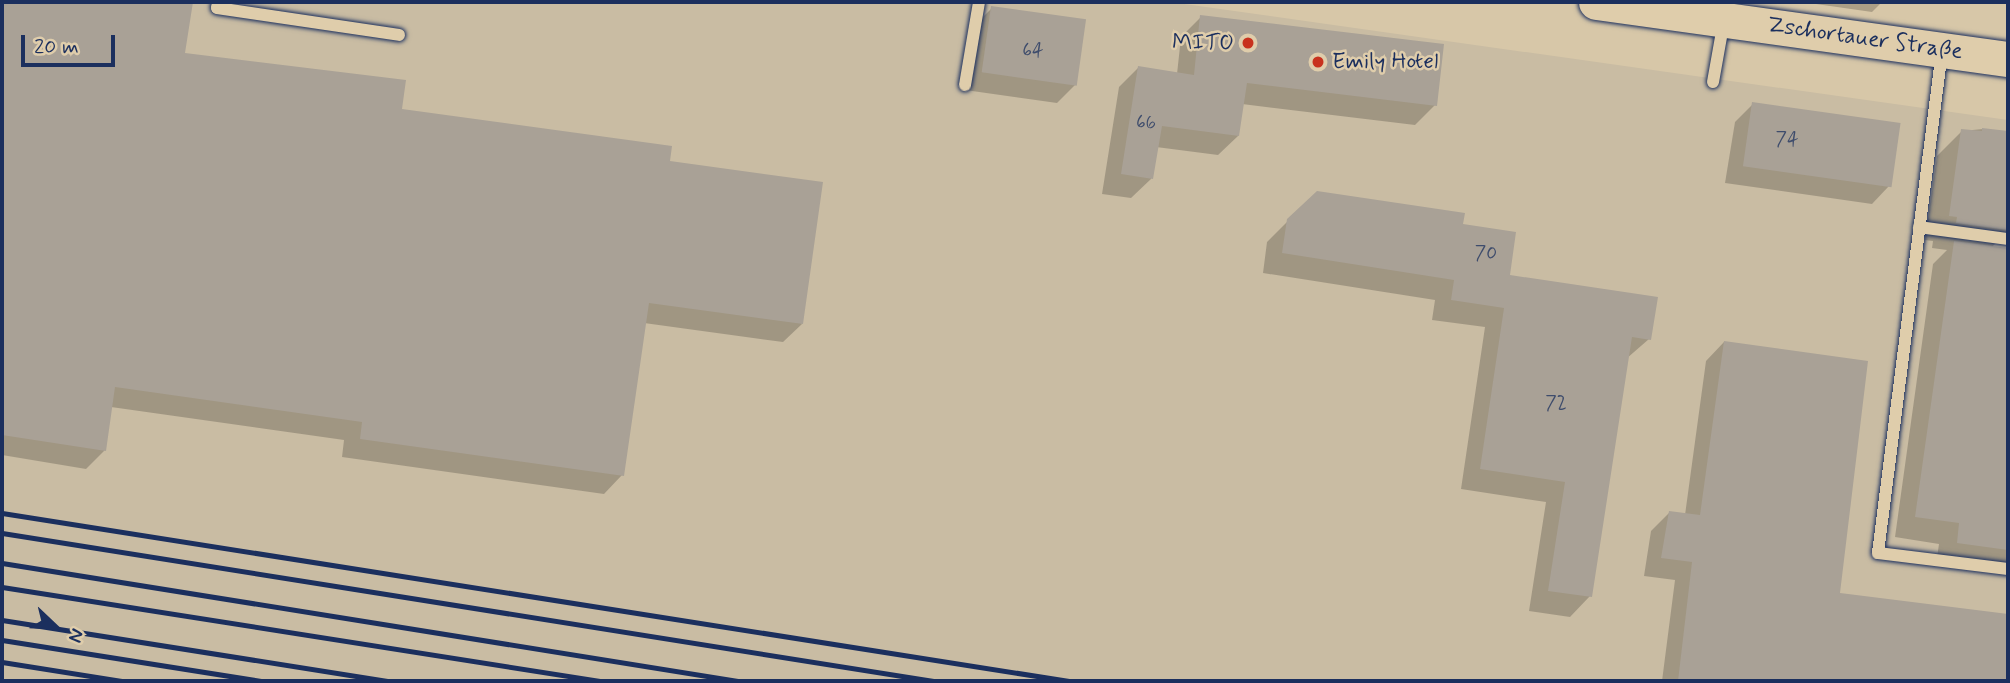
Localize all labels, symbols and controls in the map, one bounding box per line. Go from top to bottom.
street label: Zschortauer Straße [1766,12,1964,66]
scale bar [24,21,119,65]
place label: MITO [1172,29,1234,57]
text: 20 m [34,33,79,61]
marker: MITO [1240,35,1256,51]
house number: 64 [1022,40,1044,62]
place label: Emily Hotel [1332,48,1438,76]
marker: Emily Hotel [1310,54,1326,70]
house number: 66 [1136,112,1156,134]
house number: 74 [1775,129,1799,151]
house number: 70 [1475,243,1497,265]
house number: 72 [1545,393,1567,415]
north arrow [21,592,91,662]
text: N [62,625,90,646]

